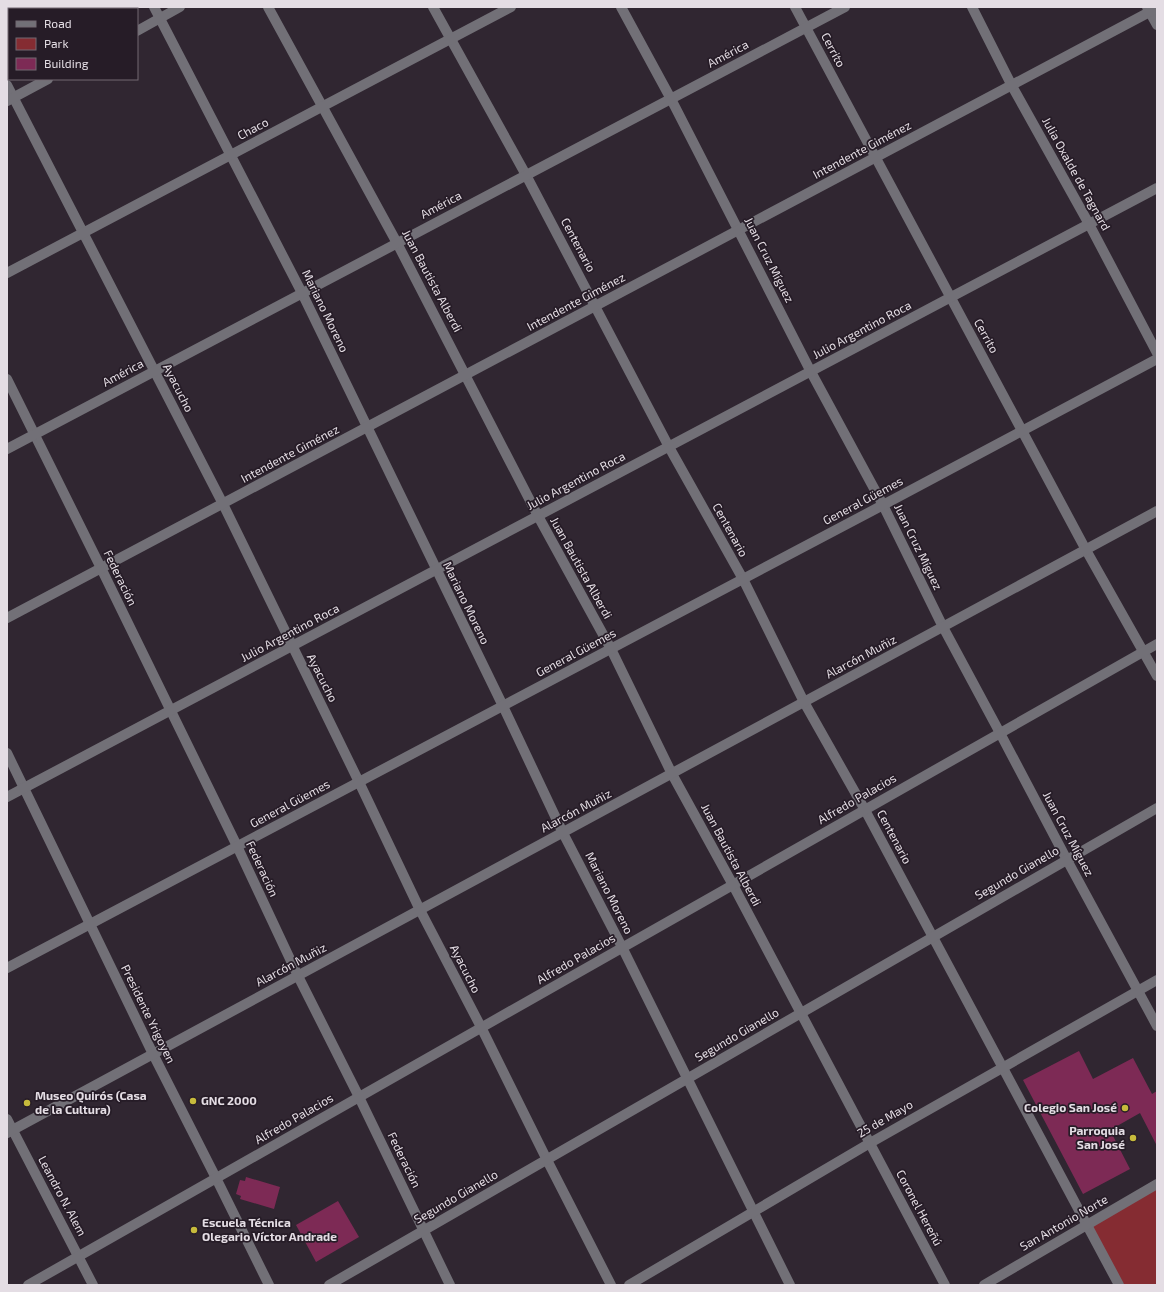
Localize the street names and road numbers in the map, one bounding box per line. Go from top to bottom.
street label: Cerrito [819,30,849,69]
street label: América [705,36,751,70]
street label: Chaco [235,114,271,142]
street label: Julia Oxalde de Tagnard [1040,114,1114,233]
street label: Intendente Giménez [810,117,913,181]
street label: América [418,187,464,221]
street label: Juan Cruz Míguez [742,214,797,305]
street label: Centenario [559,215,599,274]
street label: Juan Bautista Alberdi [400,227,466,334]
street label: Mariano Moreno [300,267,352,354]
street label: Intendente Giménez [524,269,627,333]
street label: Julio Argentino Roca [810,297,913,361]
street label: Cerrito [972,316,1002,355]
street label: América [100,355,146,389]
street label: Ayacucho [161,361,197,414]
street label: Intendente Giménez [238,421,341,485]
street label: Julio Argentino Roca [524,448,627,512]
street label: General Güemes [820,473,905,527]
street label: Centenario [710,500,751,559]
street label: Juan Cruz Míguez [892,501,946,592]
street label: Juan Bautista Alberdi [548,514,616,621]
street label: Federación [101,547,140,608]
street label: Mariano Moreno [441,559,493,646]
street label: Julio Argentino Roca [238,600,341,664]
street label: General Güemes [533,625,618,679]
street label: Alarcón Muñiz [823,632,898,681]
street label: Ayacucho [305,651,341,704]
street label: Alfredo Palacios [815,770,898,826]
street label: General Güemes [247,776,332,830]
street label: Alarcón Muñiz [538,786,613,835]
street label: Juan Cruz Míguez [1041,789,1097,878]
street label: Juan Bautista Alberdi [699,801,765,908]
street label: Centenario [875,807,915,866]
street label: Federación [244,838,282,899]
street label: Segundo Gianello [972,842,1061,902]
street label: Mariano Moreno [583,849,637,936]
street label: Alfredo Palacios [534,930,617,986]
street label: Alarcón Muñiz [253,940,328,989]
street label: Ayacucho [448,942,484,995]
street label: Presidente Yrigoyen [119,962,179,1065]
street label: Segundo Gianello [692,1004,781,1064]
street label: Alfredo Palacios [252,1090,335,1146]
street label: 25 de Mayo [854,1096,915,1140]
street label: Federación [385,1129,424,1190]
street label: Leandro N. Alem [36,1153,90,1238]
street label: Segundo Gianello [411,1166,500,1226]
street label: Coronel Hereñú [894,1167,946,1248]
street label: San Antonio Norte [1017,1191,1110,1253]

